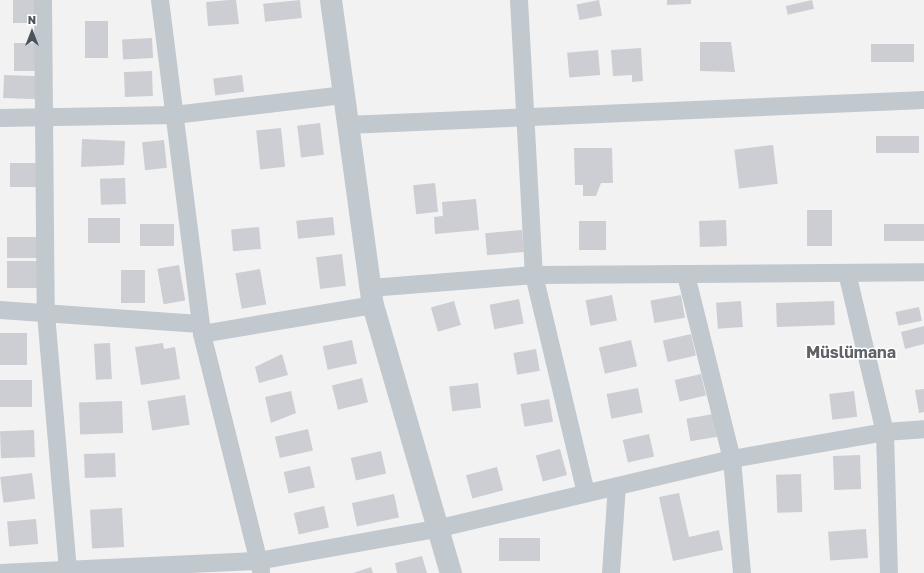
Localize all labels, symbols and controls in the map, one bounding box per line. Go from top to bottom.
north arrow [12,12,52,52]
text: N [28,13,36,26]
district label: Müslümana [806,342,896,362]

